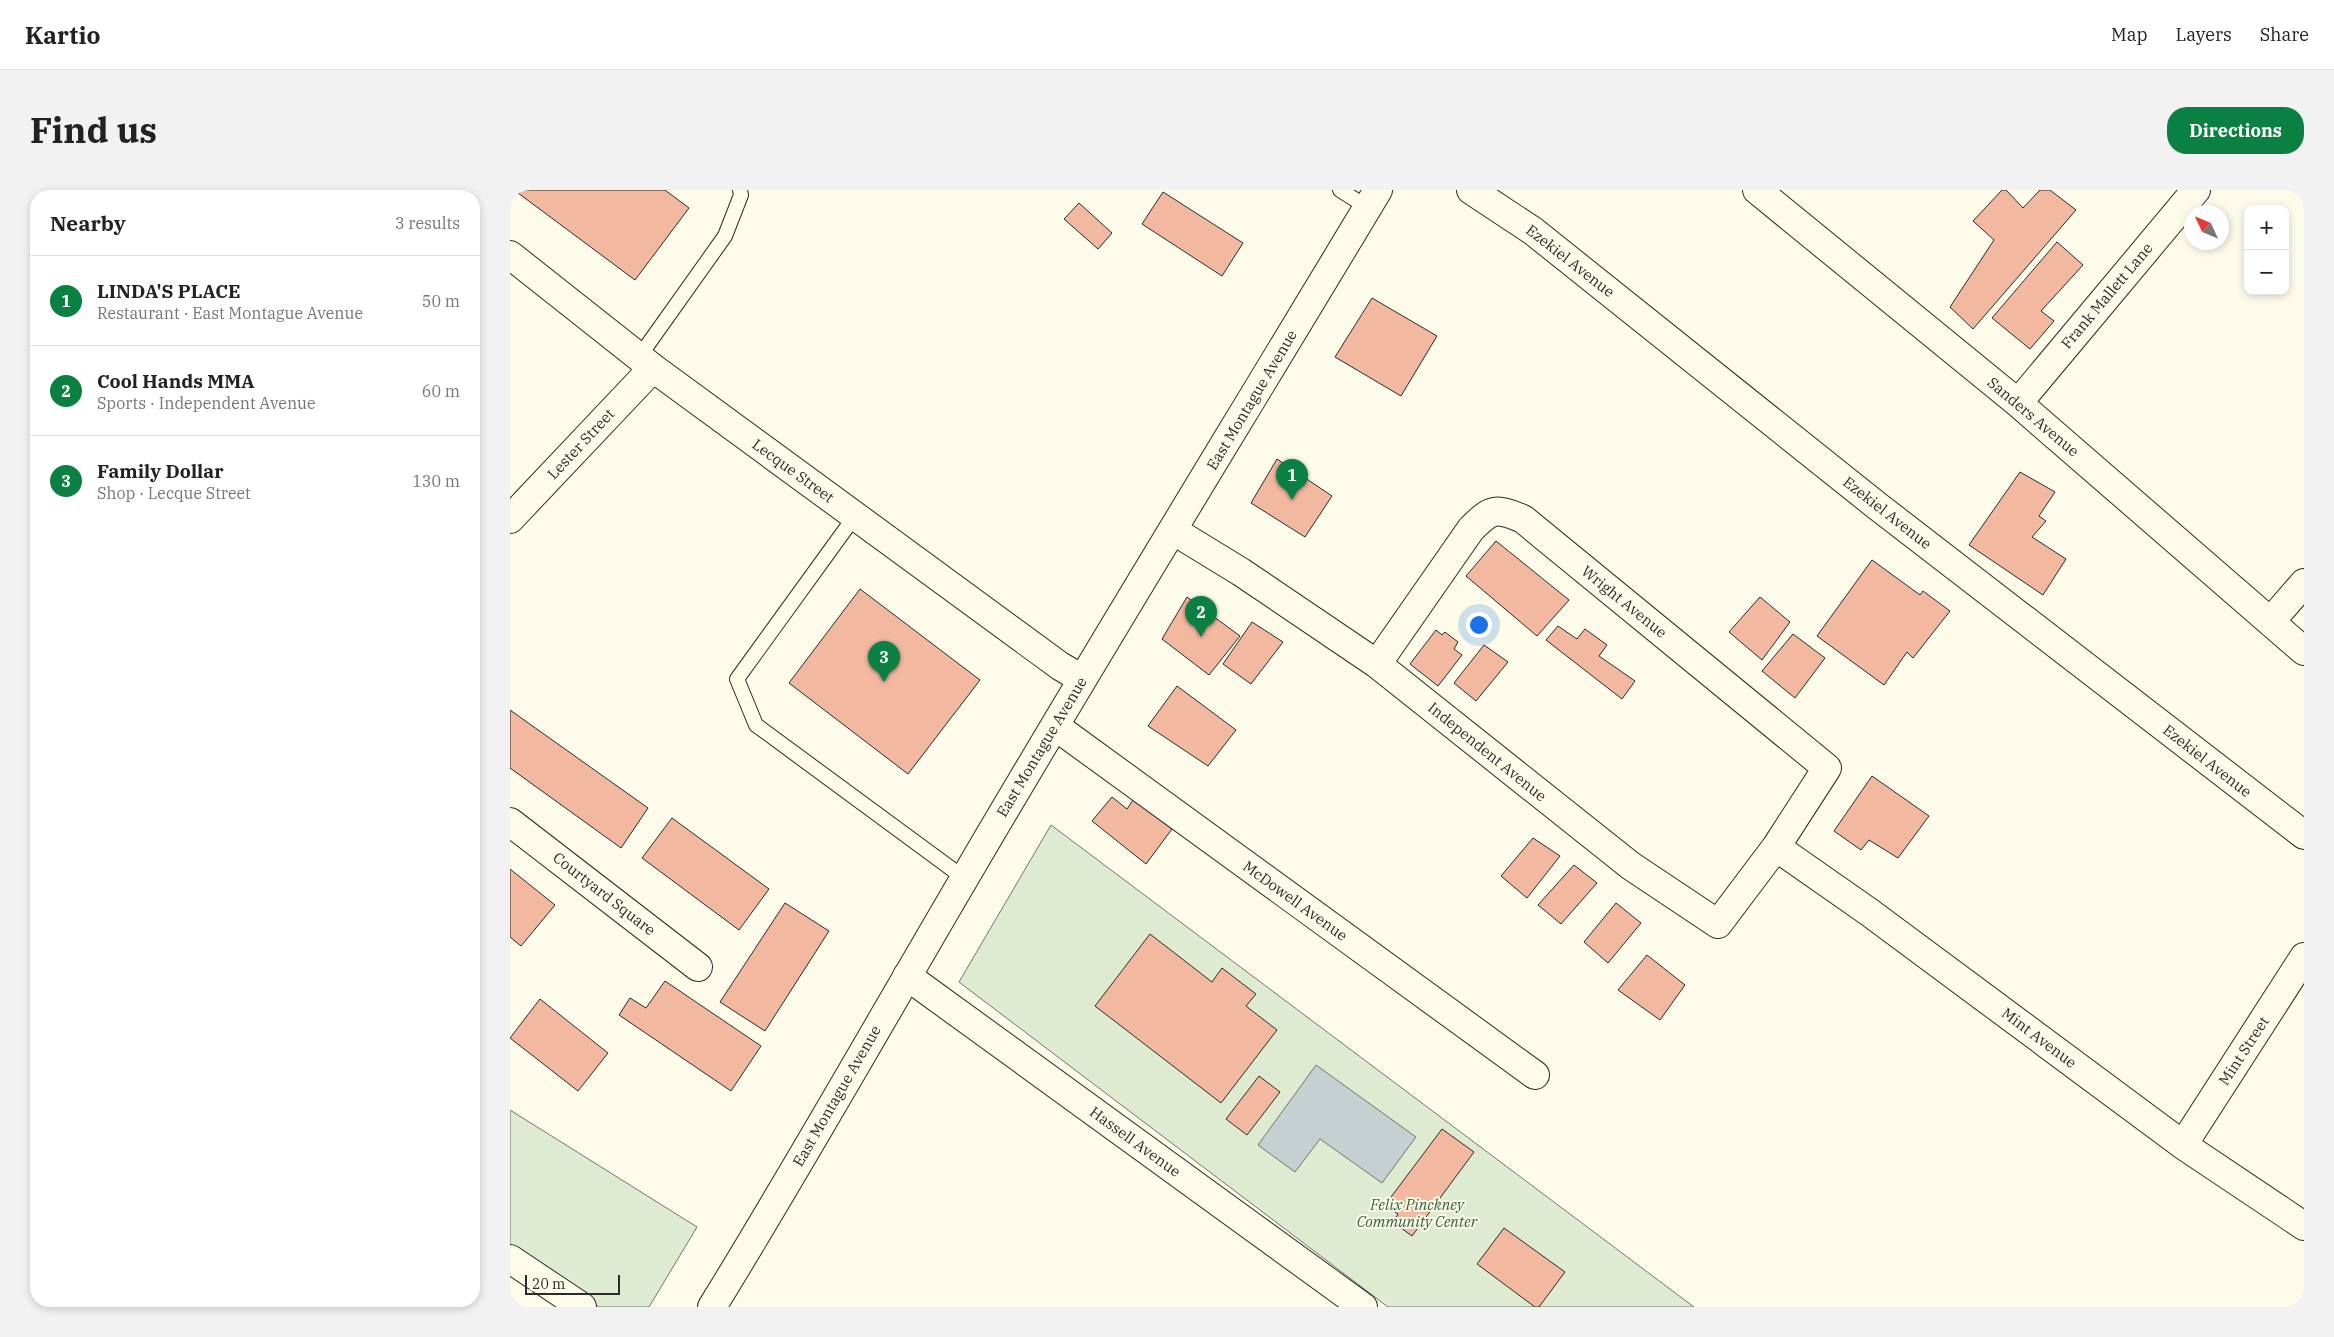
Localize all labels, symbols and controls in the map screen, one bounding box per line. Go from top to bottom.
text: Kartio [25,19,100,51]
text: Map [2111,23,2148,46]
text: Layers [2176,23,2232,46]
text: Share [2260,23,2309,46]
text: Find us [30,107,157,153]
button: Directions [2167,107,2304,154]
north arrow [2184,205,2229,250]
map controls [2244,205,2289,295]
button: + [2244,205,2289,250]
text: Nearby [50,209,126,237]
text: 3 results [395,213,460,233]
street label: Ezekiel Avenue [1522,220,1618,301]
street label: Frank Mallett Lane [2057,239,2157,353]
button: − [2244,250,2289,295]
text: LINDA'S PLACE [97,279,240,303]
text: 1 [61,291,71,311]
text: 50 m [422,291,460,311]
text: Restaurant · East Montague Avenue [97,303,363,323]
street label: East Montague Avenue [1202,326,1301,473]
text: Cool Hands MMA [97,369,255,393]
street label: Sanders Avenue [1984,373,2083,461]
text: 2 [61,381,71,401]
text: 60 m [422,381,460,401]
text: Sports · Independent Avenue [97,393,316,413]
street label: Lester Street [543,404,618,483]
street label: Lecque Street [749,435,838,507]
text: Family Dollar [97,459,224,483]
pin: 1 [1276,459,1308,500]
text: 3 [61,471,71,491]
text: 130 m [412,471,460,491]
street label: Ezekiel Avenue [1839,472,1935,553]
text: Shop · Lecque Street [97,483,251,503]
street label: Wright Avenue [1578,561,1671,642]
pin: 2 [1185,596,1217,637]
your location [1466,612,1492,638]
pin: 3 [868,641,900,682]
street label: East Montague Avenue [992,673,1091,820]
street label: Independent Avenue [1424,698,1550,805]
street label: Ezekiel Avenue [2159,720,2255,801]
street label: Courtyard Square [549,848,659,939]
street label: McDowell Avenue [1239,856,1351,945]
street label: Mint Avenue [1998,1003,2081,1072]
street label: Mint Street [2214,1013,2273,1089]
street label: East Montague Avenue [788,1022,885,1170]
street label: Hassell Avenue [1086,1102,1184,1181]
park label: Felix Pinckney Community Center [1357,1195,1478,1231]
scale bar [525,1272,620,1295]
text: 20 m [532,1275,565,1293]

